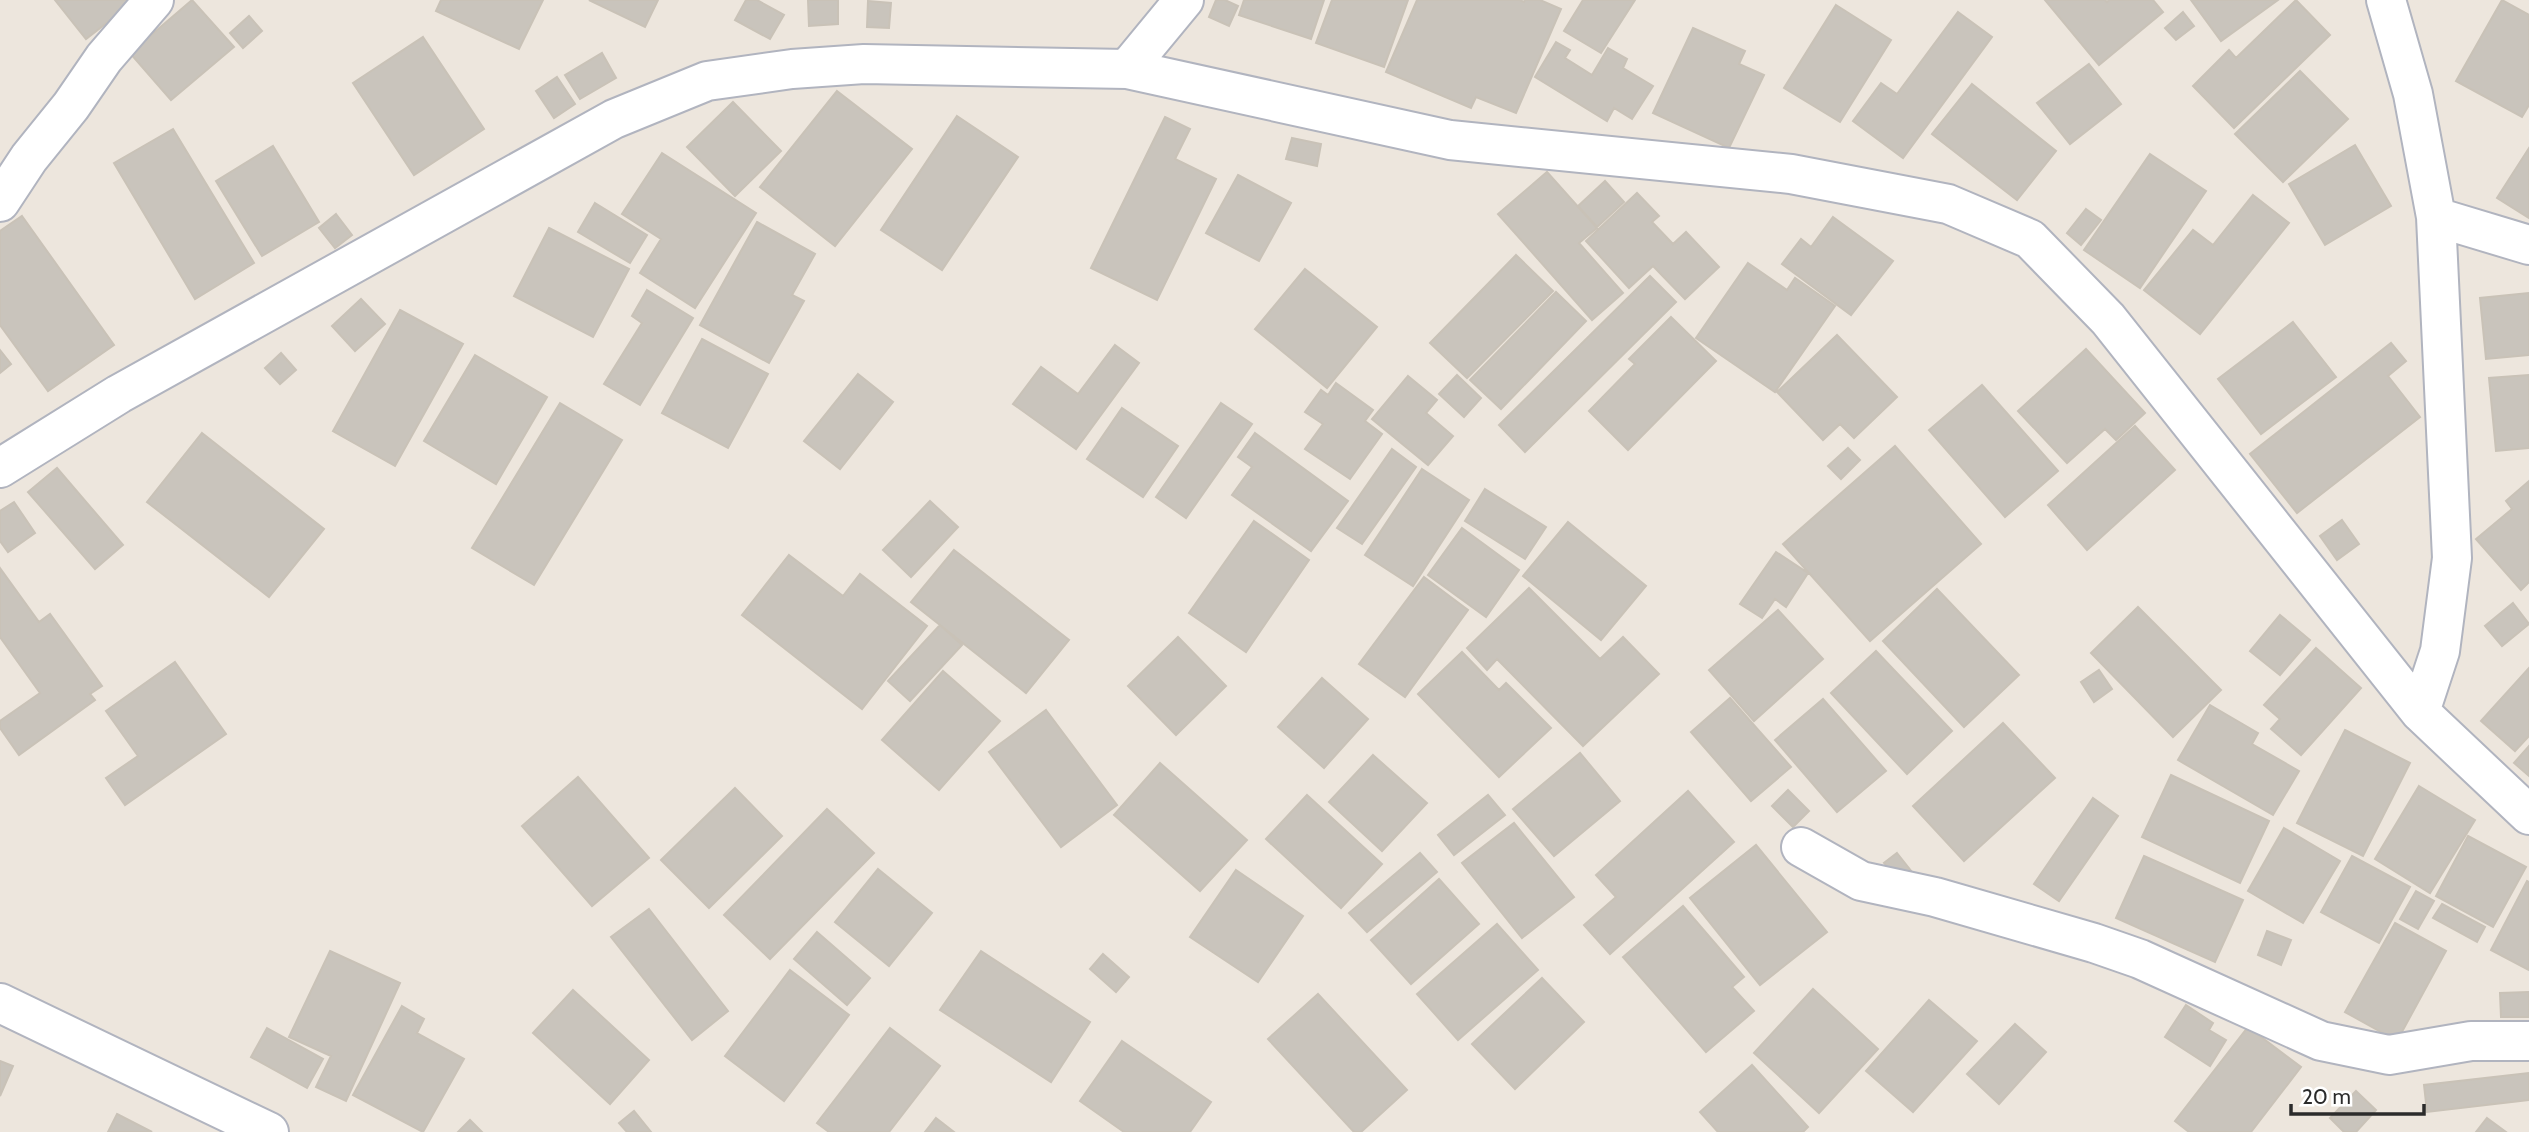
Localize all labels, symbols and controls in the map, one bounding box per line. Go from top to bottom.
scale bar [2291,1072,2424,1116]
text: 20 m [2302,1084,2351,1109]

